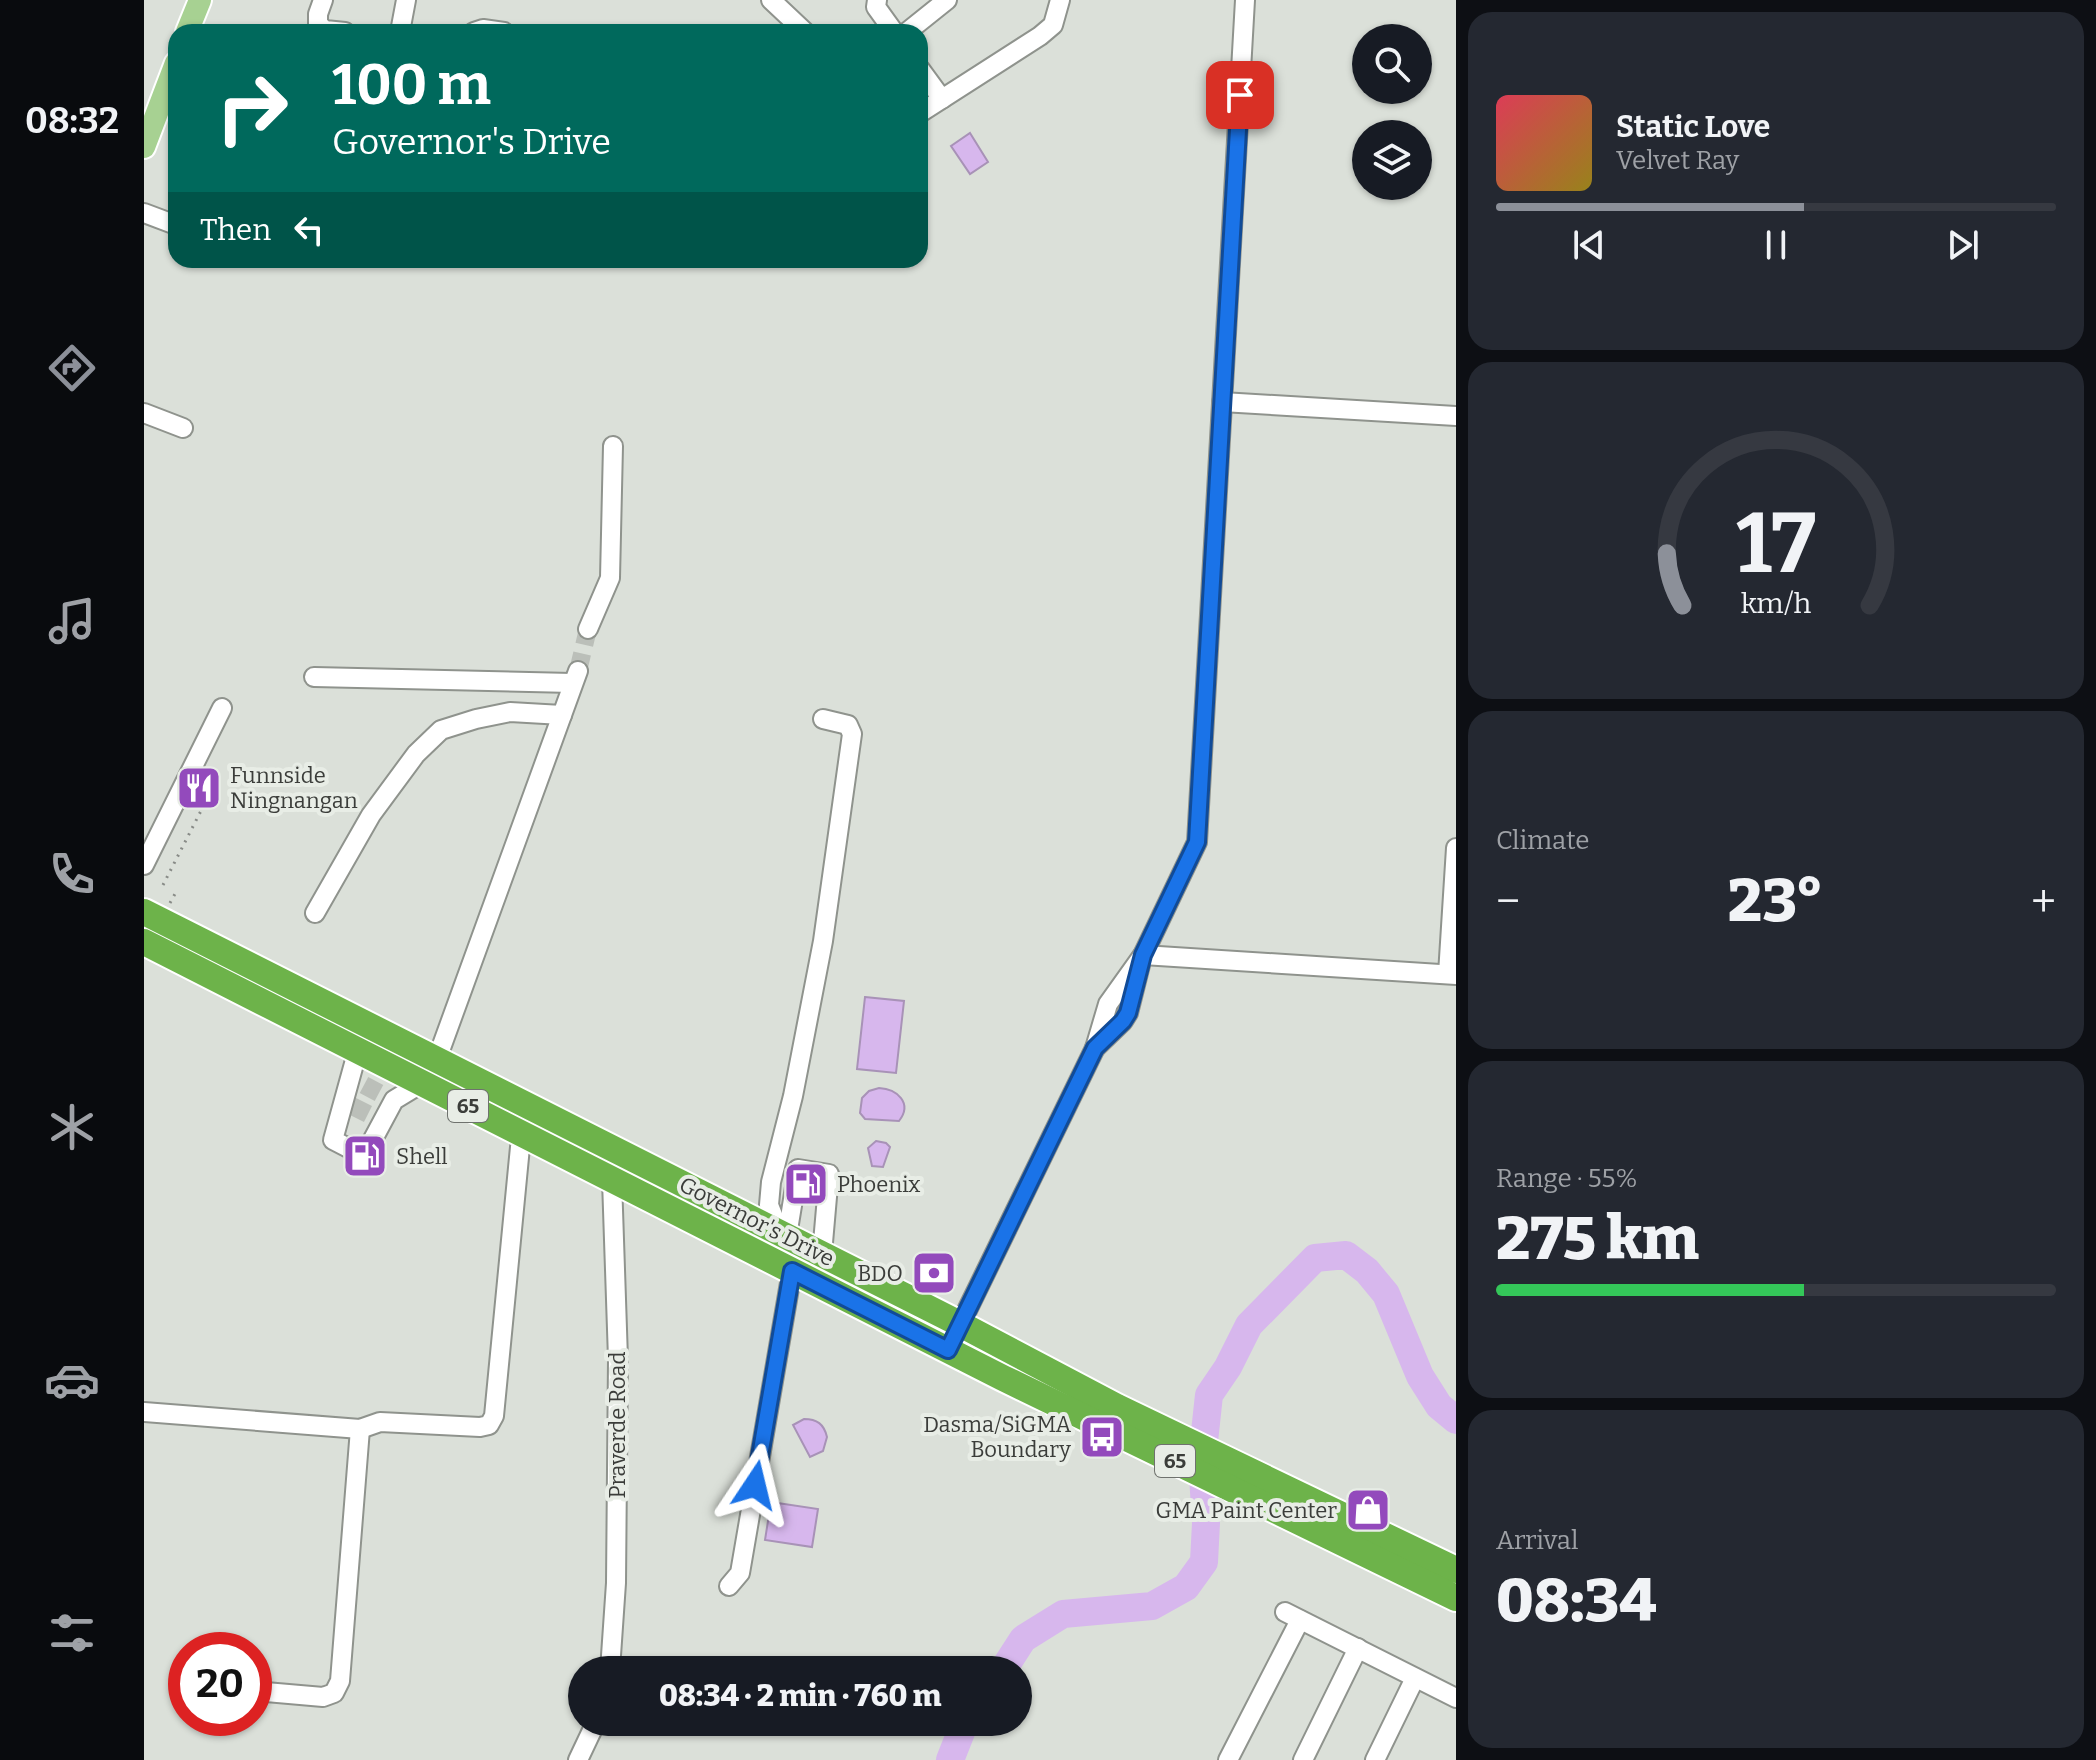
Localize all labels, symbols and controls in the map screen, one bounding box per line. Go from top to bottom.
map controls [1352,24,1432,200]
button: search [1352,24,1432,104]
text: 100 m [332,52,491,119]
icon: right [200,56,304,160]
pin [1206,61,1274,129]
icon: arrive [1218,73,1262,117]
text: 08:32 [25,99,119,143]
text: Static Love [1616,109,1770,145]
text: Governor's Drive [332,120,611,164]
button: layers [1352,120,1432,200]
text: Velvet Ray [1616,145,1739,176]
icon: left [287,208,331,252]
text: Then [200,212,271,248]
icon: previous [1567,223,1611,267]
icon: pause [1754,223,1798,267]
icon: next [1941,223,1985,267]
icon: directions [44,340,100,396]
text: 17 [1736,494,1816,594]
text: km/h [1741,587,1812,622]
icon: music [44,593,100,649]
place label: Funnside Ningnangan [230,762,358,814]
restaurant icon: Funnside Ningnangan [175,764,223,812]
text: Climate [1496,825,1590,856]
icon: phone [44,846,100,902]
text: 23° [1728,865,1823,937]
text: − [1496,875,1520,928]
text: + [2031,875,2056,928]
road number: 65 [448,1090,488,1122]
icon: climate [44,1099,100,1155]
fuel station icon: Shell [341,1132,389,1180]
place label: Shell [396,1143,448,1170]
fuel station icon: Phoenix [782,1160,830,1208]
text: Range · 55% [1496,1163,1637,1194]
street label: Governor's Drive [675,1171,839,1272]
place label: Phoenix [837,1171,920,1198]
text: 275 km [1496,1203,1699,1275]
bank icon: BDO [910,1249,958,1297]
place label: BDO [857,1260,903,1287]
street label: Praverde Road [604,1351,631,1499]
icon: car [44,1352,100,1408]
place label: Dasma/SiGMA Boundary [923,1411,1071,1463]
bus stop icon: Dasma/SiGMA Boundary [1078,1413,1126,1461]
position arrow [713,1443,797,1527]
road number: 65 [1155,1445,1195,1477]
shop icon: GMA Paint Center [1344,1486,1392,1534]
place label: GMA Paint Center [1155,1497,1337,1524]
text: Arrival [1496,1525,1578,1556]
text: 08:34 [1496,1565,1657,1637]
icon: filters [44,1605,100,1661]
speed limit sign: 20 [168,1632,272,1736]
text: 08:34 · 2 min · 760 m [659,1678,941,1714]

